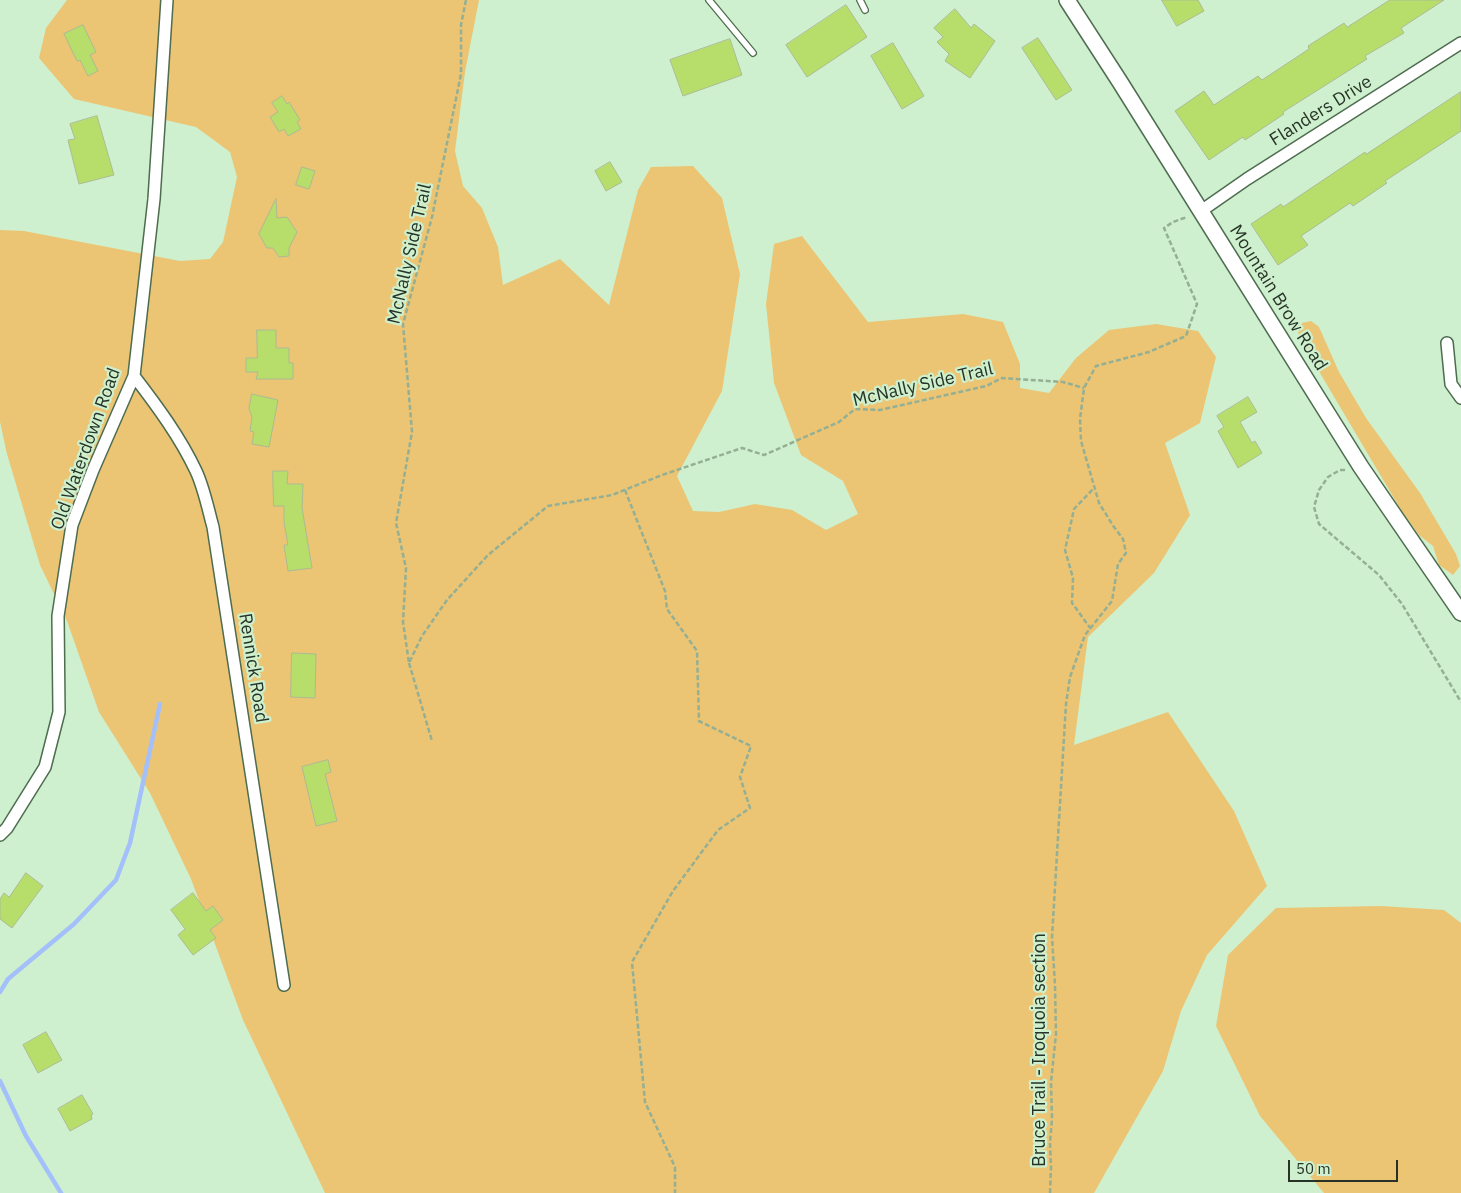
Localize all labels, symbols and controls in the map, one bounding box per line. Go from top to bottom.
street label: Flanders Drive [1266,71,1376,151]
street label: McNally Side Trail [383,182,437,326]
street label: Mountain Brow Road [1224,221,1332,375]
street label: McNally Side Trail [851,358,995,412]
street label: Old Waterdown Road [47,365,125,533]
street label: Rennick Road [234,612,272,724]
street label: Bruce Trail - Iroquoia section [1029,933,1051,1167]
scale bar [1291,1150,1401,1182]
text: 50 m [1296,1159,1331,1178]

